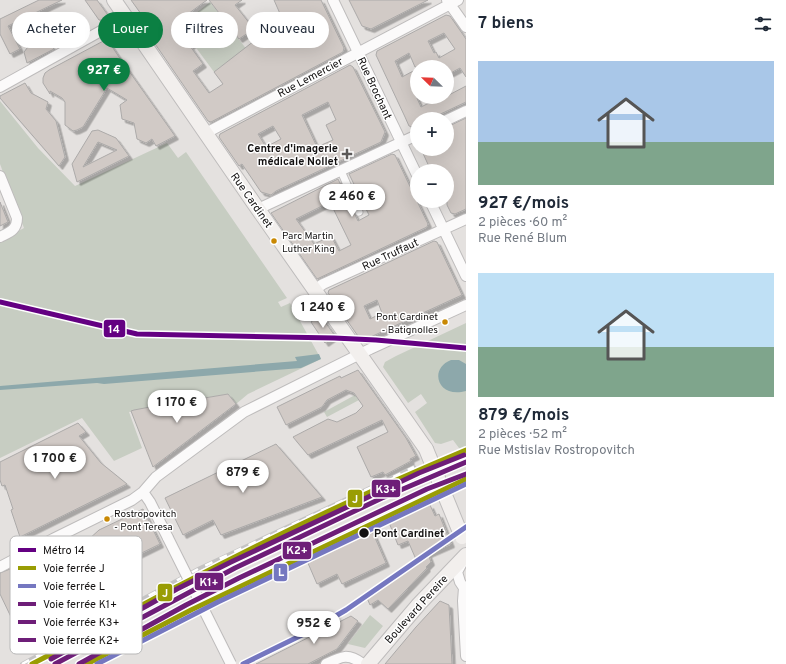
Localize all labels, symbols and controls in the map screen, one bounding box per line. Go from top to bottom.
chip: Acheter [12,12,90,48]
chip: Louer [98,12,163,48]
chip: Filtres [171,12,238,48]
chip: Nouveau [246,12,329,48]
text: 7 biens [478,13,534,35]
icon: filters [752,13,774,35]
street label: Rue Lemercier [275,54,346,101]
street label: Rue Brochant [354,55,395,122]
pin: 927 € [76,58,132,92]
north arrow [410,60,454,104]
map controls [410,60,454,208]
text: 927 € [87,63,121,79]
icon: home [590,87,662,159]
button: + [410,112,454,156]
place label: Centre d'imagerie médicale Nollet [247,142,338,169]
marker: Centre d'imagerie médicale Nollet [341,148,353,160]
button: − [410,164,454,208]
street label: Rue Cardinet [227,170,275,231]
pin: 2 460 € [315,184,389,218]
text: 2 460 € [328,189,376,205]
text: 927 €/mois [478,193,569,215]
text: 2 pièces · 60 m² [478,215,567,231]
place label: Parc Martin Luther King [282,230,335,256]
text: Rue René Blum [478,231,567,247]
marker: Parc Martin Luther King [269,236,279,246]
street label: Rue Truffaut [360,236,421,274]
pin: 1 240 € [286,295,360,329]
icon: home [590,299,662,371]
text: 1 240 € [301,300,345,316]
place label: Pont Cardinet - Batignolles [376,311,438,337]
marker: Pont Cardinet - Batignolles [440,317,450,327]
line badge: 14 [103,319,126,338]
text: 14 [108,323,120,337]
pin: 1 170 € [140,390,214,424]
text: 1 170 € [157,395,197,411]
text: 879 €/mois [478,405,569,427]
text: 2 pièces · 52 m² [478,427,567,443]
text: Rue Mstislav Rostropovitch [478,443,635,459]
pin: 1 700 € [18,446,92,480]
text: 1 700 € [33,451,77,467]
pin: 879 € [215,460,271,494]
text: 879 € [226,465,260,481]
line badge: K3+ [371,479,401,498]
text: K3+ [375,483,397,497]
line badge: J [347,489,363,508]
text: J [352,493,358,507]
place label: Rostropovitch - Pont Teresa [114,508,176,534]
marker: Rostropovitch - Pont Teresa [102,514,112,524]
marker: Pont Cardinet [357,526,371,540]
place label: Pont Cardinet [374,527,444,541]
legend [10,536,142,654]
line badge: K2+ [282,541,312,560]
text: Métro 14 [43,544,85,558]
text: K2+ [286,544,308,558]
text: Voie ferrée J [43,562,105,576]
line badge: L [273,563,288,582]
text: L [278,566,285,580]
line badge: K1+ [194,572,224,591]
street label: Boulevard Pereire [382,572,451,647]
text: K1+ [199,576,219,590]
text: Voie ferrée L [43,580,105,594]
line badge: J [157,583,173,602]
text: J [162,587,168,601]
text: Voie ferrée K1+ [43,598,117,612]
pin: 952 € [286,611,342,645]
text: Voie ferrée K3+ [43,616,120,630]
text: 952 € [296,616,332,632]
text: Voie ferrée K2+ [43,634,120,648]

